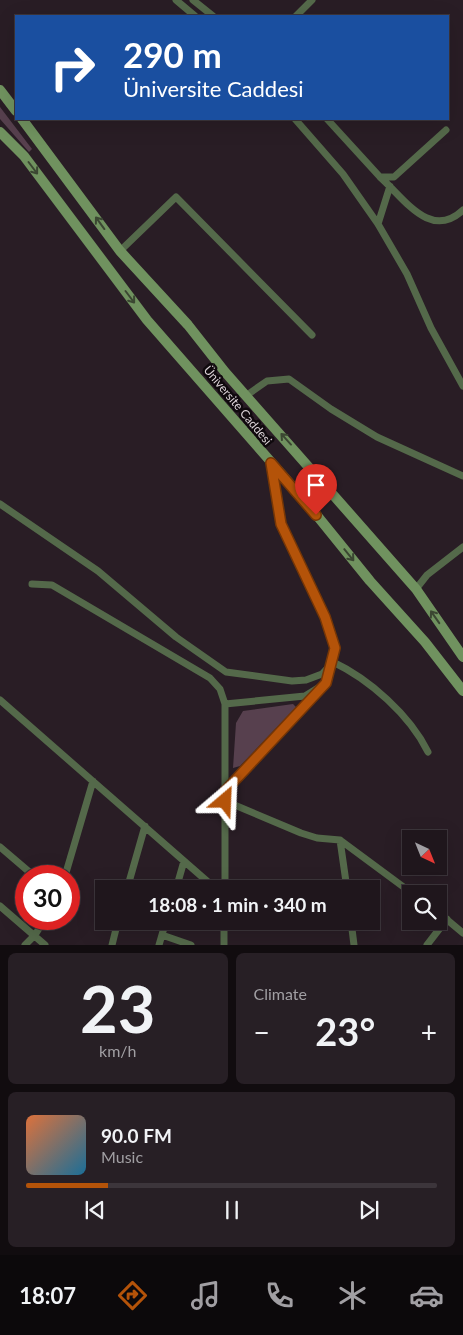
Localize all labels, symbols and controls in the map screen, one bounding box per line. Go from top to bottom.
text: 290 m [123,33,222,75]
icon: right [40,35,105,100]
text: Üniversite Caddesi [123,75,304,102]
one-way arrow [27,161,38,174]
one-way arrow [95,216,105,230]
one-way arrow [125,291,136,304]
street label: Üniversite Caddesi [201,362,275,448]
one-way arrow [280,433,292,446]
pin [295,464,337,515]
icon: arrive [302,471,330,499]
one-way arrow [343,548,354,561]
one-way arrow [430,611,440,625]
position arrow [198,774,250,826]
north arrow [402,830,448,875]
map controls [402,830,447,930]
speed limit sign: 30 [15,865,80,930]
button: search [402,885,447,930]
text: 18:08 · 1 min · 340 m [148,893,327,916]
text: 23 [80,969,155,1047]
text: Climate [254,984,307,1003]
text: 23° [315,1008,375,1054]
text: − [254,1015,270,1049]
text: + [421,1015,437,1049]
text: km/h [99,1041,136,1060]
text: 90.0 FM [101,1124,172,1147]
text: Music [101,1147,143,1166]
icon: previous [81,1196,109,1224]
icon: pause [218,1196,246,1224]
icon: next [355,1196,383,1224]
icon: directions [115,1278,150,1313]
icon: music [188,1278,223,1313]
icon: phone [262,1278,297,1313]
icon: climate [335,1278,370,1313]
icon: car [409,1278,444,1313]
text: 18:07 [19,1282,76,1309]

